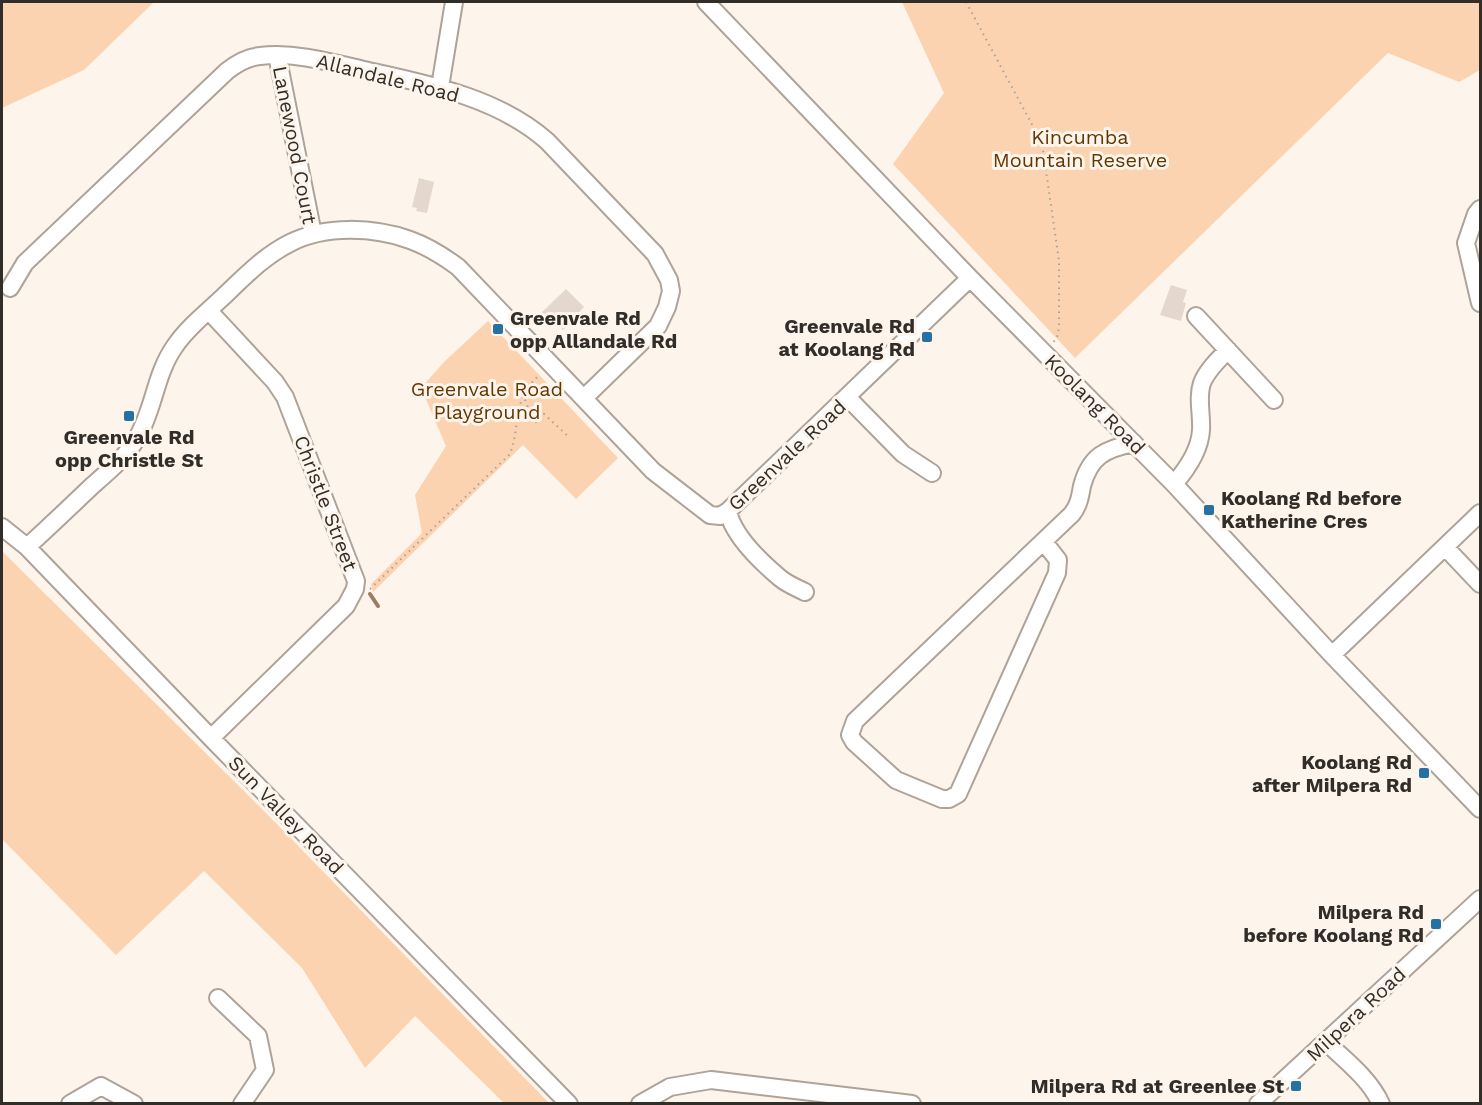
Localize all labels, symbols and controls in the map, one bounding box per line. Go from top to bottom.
street label: Allandale Road [314,49,462,107]
street label: Lanewood Court [268,64,322,227]
park label: Kincumba Mountain Reserve [993,125,1167,172]
place label: Greenvale Rd opp Allandale Rd [510,306,677,353]
place label: Greenvale Rd at Koolang Rd [779,314,915,361]
marker: Greenvale Rd opp Allandale Rd [491,322,505,336]
marker: Greenvale Rd at Koolang Rd [920,330,934,344]
street label: Koolang Road [1040,349,1150,459]
park label: Greenvale Road Playground [411,377,563,424]
street label: Greenvale Road [723,394,851,516]
marker: Greenvale Rd opp Christle St [122,409,136,423]
place label: Greenvale Rd opp Christle St [55,425,203,472]
street label: Christle Street [289,432,363,575]
place label: Koolang Rd before Katherine Cres [1221,486,1402,533]
marker: Koolang Rd before Katherine Cres [1202,503,1216,517]
place label: Koolang Rd after Milpera Rd [1252,750,1412,797]
street label: Sun Valley Road [223,751,349,879]
marker: Koolang Rd after Milpera Rd [1417,766,1431,780]
place label: Milpera Rd before Koolang Rd [1243,900,1424,947]
marker: Milpera Rd before Koolang Rd [1429,917,1443,931]
street label: Milpera Road [1301,962,1411,1066]
place label: Milpera Rd at Greenlee St [1031,1074,1284,1098]
marker: Milpera Rd at Greenlee St [1289,1079,1303,1093]

